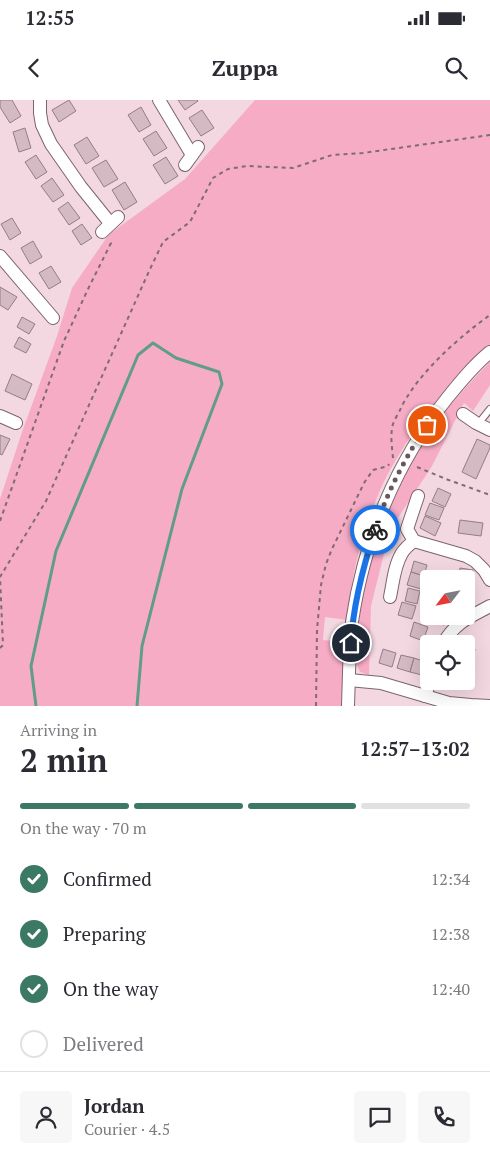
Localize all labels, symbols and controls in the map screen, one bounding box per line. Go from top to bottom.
text: 12:55 [25,5,74,30]
text: Zuppa [212,53,278,82]
icon: back [20,54,48,82]
icon: search [442,54,470,82]
pin [406,404,448,446]
icon: bag [413,411,441,439]
courier [350,505,400,555]
icon: bike [361,516,389,544]
north arrow [420,570,475,625]
map controls [420,570,475,690]
pin [330,622,372,664]
icon: home [337,629,365,657]
button: locate [420,635,475,690]
text: Arriving in [20,719,97,741]
text: 12:57–13:02 [360,736,470,761]
text: 2 min [20,739,108,781]
text: On the way · 70 m [20,817,147,839]
icon: check [20,865,48,893]
text: Confirmed [63,866,152,891]
text: 12:34 [431,868,470,890]
icon: check [20,920,48,948]
text: Preparing [63,921,146,946]
text: 12:38 [431,923,470,945]
icon: check [20,975,48,1003]
text: On the way [63,976,158,1001]
text: 12:40 [431,978,470,1000]
text: Delivered [63,1031,144,1056]
button: person [20,1091,72,1143]
button: chat [354,1091,406,1143]
button: phone [418,1091,470,1143]
text: Jordan [84,1093,145,1118]
text: Courier · 4.5 [84,1118,170,1140]

